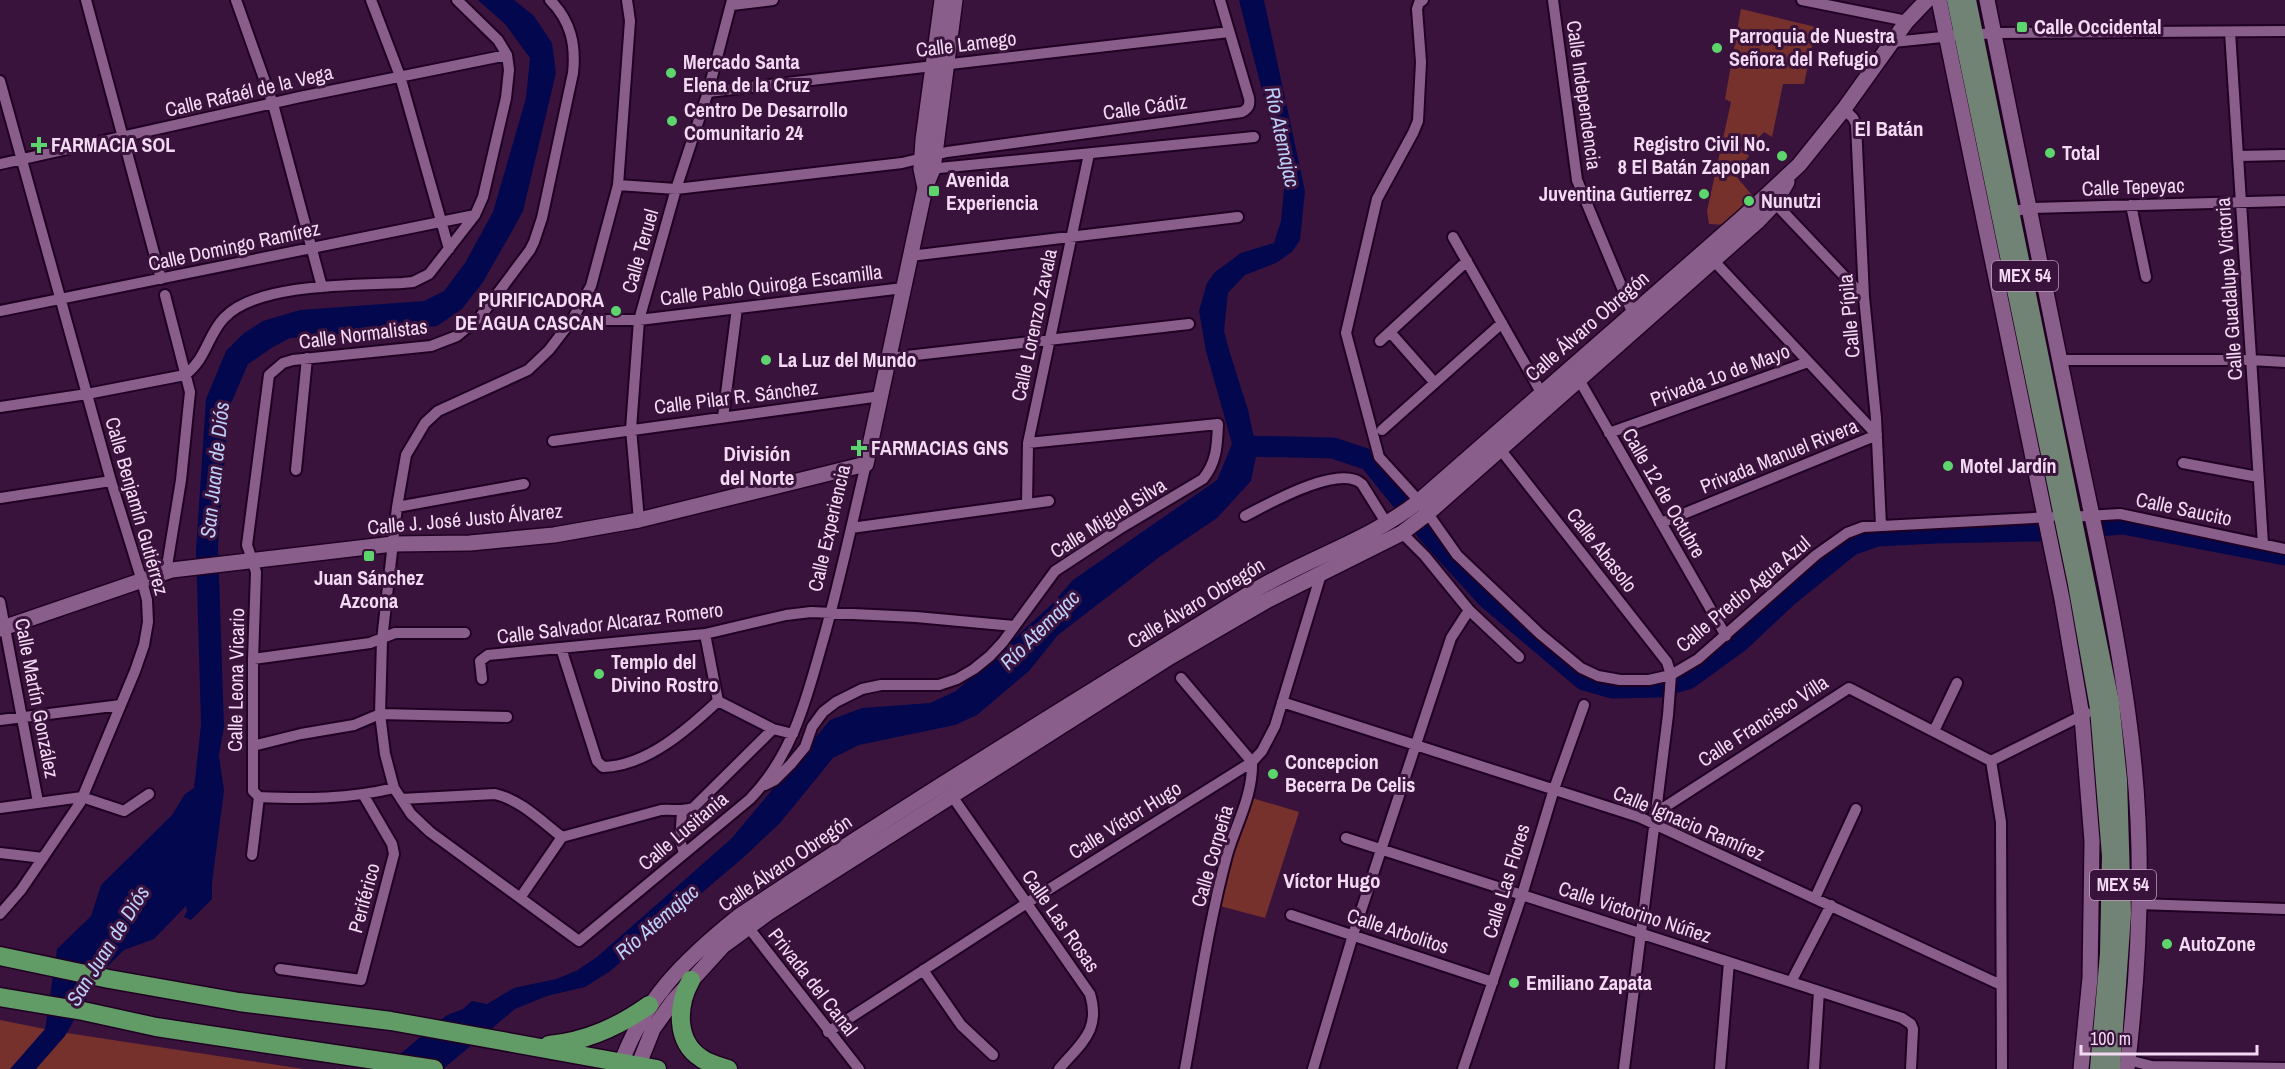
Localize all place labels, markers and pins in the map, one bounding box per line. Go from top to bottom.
place label: Calle Occidental [2034,13,2162,40]
marker: Calle Occidental [2015,20,2029,34]
place label: Parroquia de Nuestra Señora del Refugio [1729,22,1895,72]
marker: Parroquia de Nuestra Señora del Refugio [1710,41,1724,55]
place label: Mercado Santa Elena de la Cruz [683,48,810,98]
marker: Mercado Santa Elena de la Cruz [664,66,678,80]
place label: Centro De Desarrollo Comunitario 24 [684,96,848,146]
marker: Centro De Desarrollo Comunitario 24 [665,114,679,128]
place label: Registro Civil No. 8 El Batán Zapopan [1618,130,1770,180]
place label: FARMACIA SOL [51,131,175,158]
marker: FARMACIA SOL [32,138,46,152]
place label: Total [2062,139,2100,166]
marker: Total [2043,146,2057,160]
marker: Registro Civil No. 8 El Batán Zapopan [1775,149,1789,163]
place label: Avenida Experiencia [946,166,1038,216]
place label: Juventina Gutierrez [1539,180,1692,207]
marker: Avenida Experiencia [927,184,941,198]
marker: Juventina Gutierrez [1697,187,1711,201]
place label: Nunutzi [1761,187,1821,214]
marker: Nunutzi [1742,194,1756,208]
place label: PURIFICADORA DE AGUA CASCAN [455,286,604,336]
marker: PURIFICADORA DE AGUA CASCAN [609,304,623,318]
place label: La Luz del Mundo [778,346,917,373]
marker: La Luz del Mundo [759,353,773,367]
place label: FARMACIAS GNS [871,434,1009,461]
marker: FARMACIAS GNS [852,441,866,455]
place label: Motel Jardín [1960,452,2057,479]
marker: Motel Jardín [1941,459,1955,473]
marker: Juan Sánchez Azcona [362,549,376,563]
place label: Juan Sánchez Azcona [314,564,424,614]
place label: Templo del Divino Rostro [611,648,719,698]
marker: Templo del Divino Rostro [592,667,606,681]
place label: Concepcion Becerra De Celis [1285,748,1415,798]
marker: Concepcion Becerra De Celis [1266,767,1280,781]
place label: AutoZone [2179,930,2256,957]
marker: AutoZone [2160,937,2174,951]
place label: Emiliano Zapata [1526,969,1652,996]
marker: Emiliano Zapata [1507,976,1521,990]

